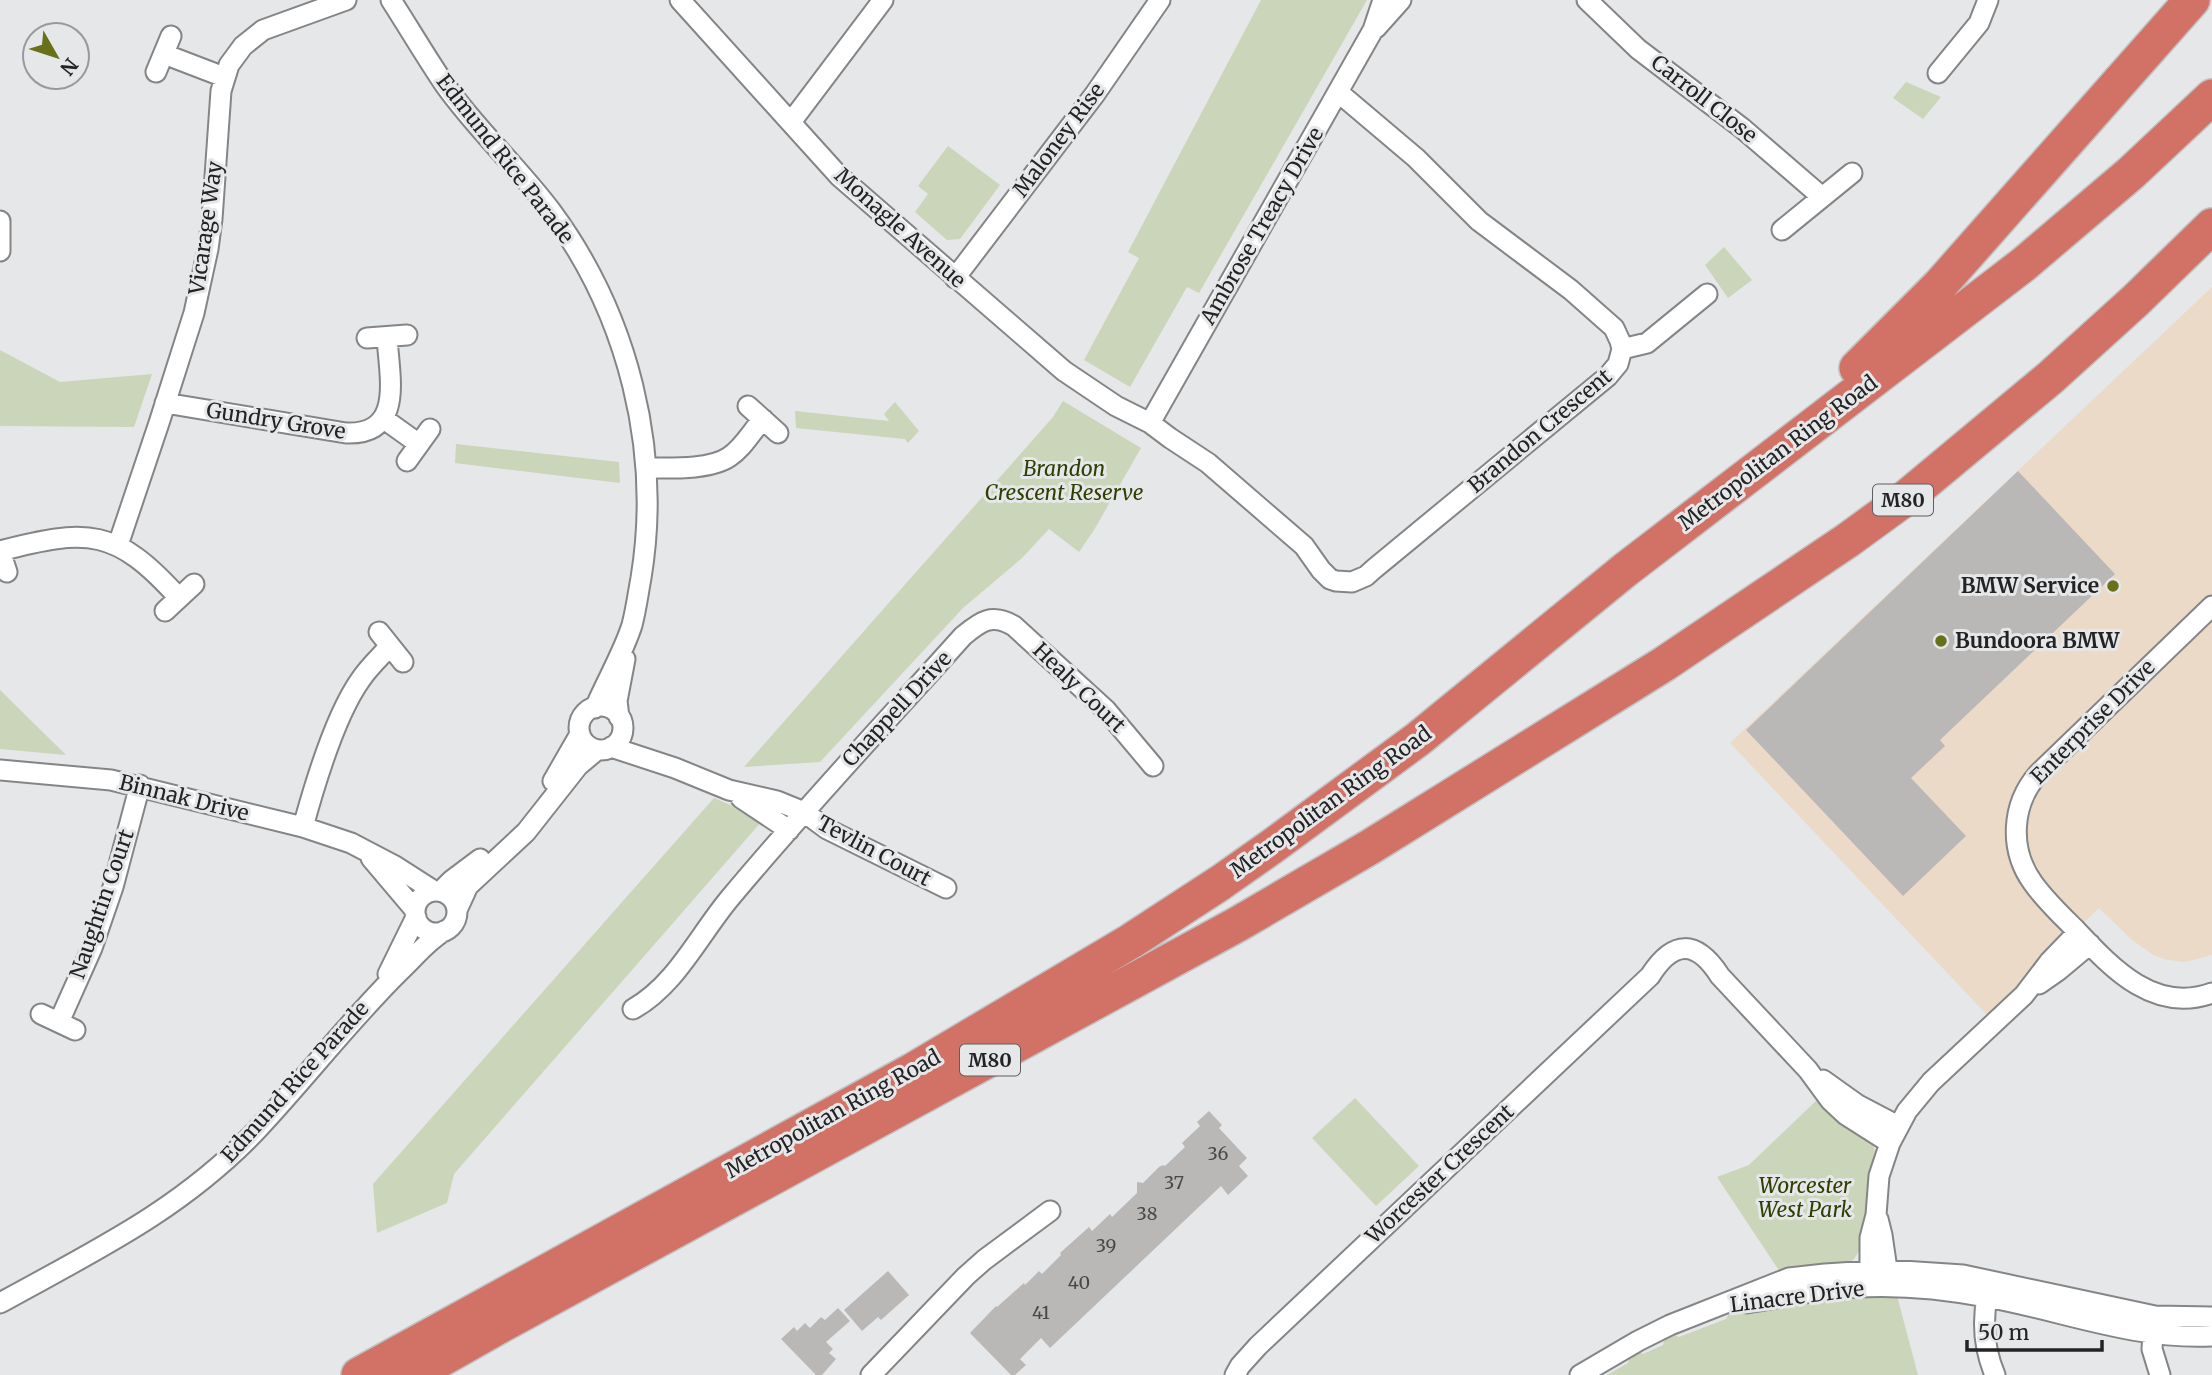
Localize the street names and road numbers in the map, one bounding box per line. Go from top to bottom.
street label: Carroll Close [1646,49,1763,148]
street label: Edmund Rice Parade [431,68,580,249]
street label: Maloney Rise [1007,77,1110,202]
street label: Ambrose Treacy Drive [1194,122,1329,330]
street label: Vicarage Way [183,159,228,297]
street label: Monagle Avenue [829,162,971,293]
street label: Brandon Crescent [1462,363,1617,499]
street label: Metropolitan Ring Road [1673,369,1883,536]
street label: Gundry Grove [205,396,348,445]
road number: M80 [1873,485,1933,516]
street label: Healy Court [1027,637,1131,739]
street label: Chappell Drive [836,645,957,772]
street label: Enterprise Drive [2025,654,2161,790]
street label: Metropolitan Ring Road [1225,719,1437,884]
street label: Binnak Drive [116,768,252,827]
street label: Tevlin Court [813,809,936,892]
street label: Naughtin Court [63,826,140,982]
street label: Edmund Rice Parade [215,995,374,1168]
street label: Metropolitan Ring Road [720,1043,945,1184]
road number: M80 [960,1044,1020,1076]
street label: Worcester Crescent [1359,1098,1519,1250]
street label: Linacre Drive [1728,1275,1866,1318]

